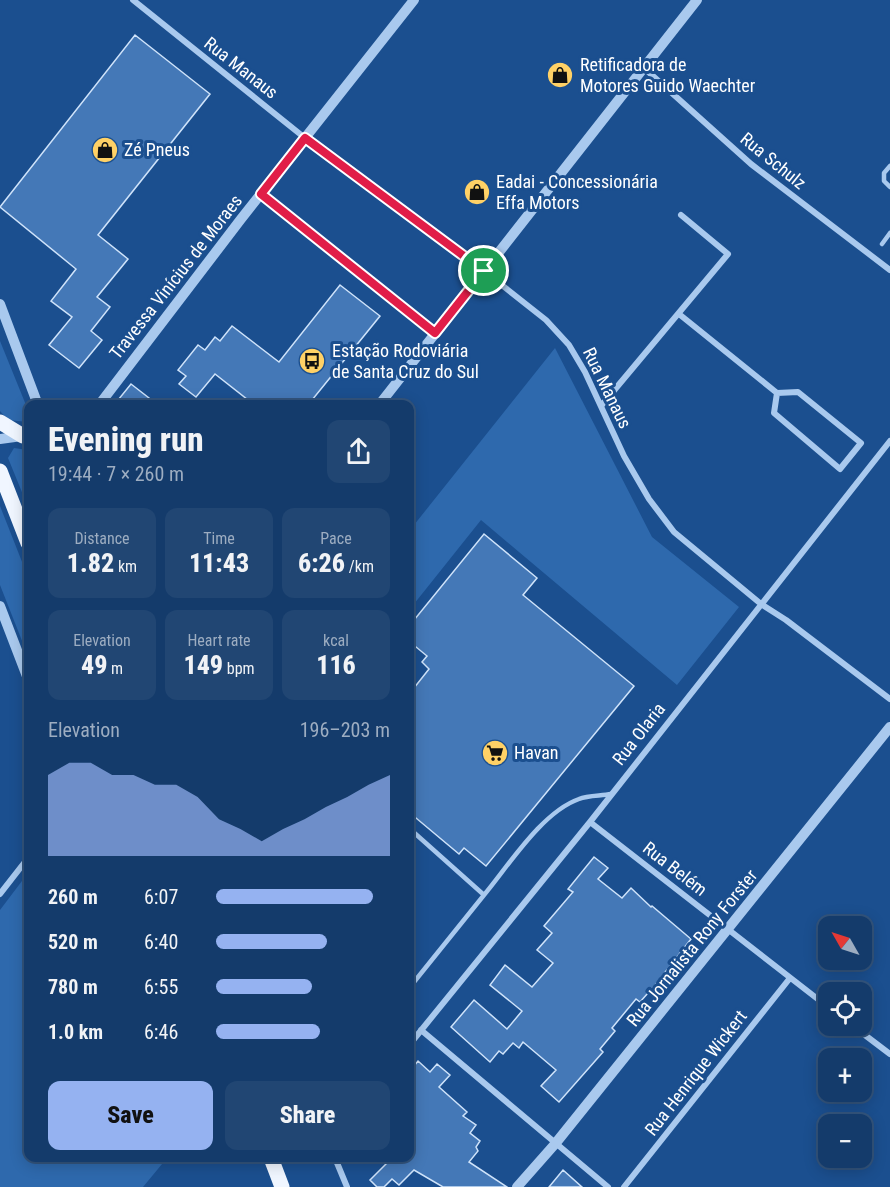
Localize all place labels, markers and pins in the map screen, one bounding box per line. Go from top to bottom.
place label: Retificadora de Motores Guido Waechter [580,54,756,96]
shop icon: Retificadora de Motores Guido Waechter [545,60,575,90]
shop icon: Zé Pneus [90,135,120,165]
place label: Zé Pneus [124,139,190,160]
place label: Eadai - Concessionária Effa Motors [496,171,658,213]
shop icon: Eadai - Concessionária Effa Motors [462,177,492,207]
pin [458,245,509,296]
place label: Estação Rodoviária de Santa Cruz do Sul [332,340,479,382]
bus stop icon: Estação Rodoviária de Santa Cruz do Sul [297,346,327,376]
supermarket icon: Havan [480,738,510,768]
place label: Havan [514,742,559,763]

